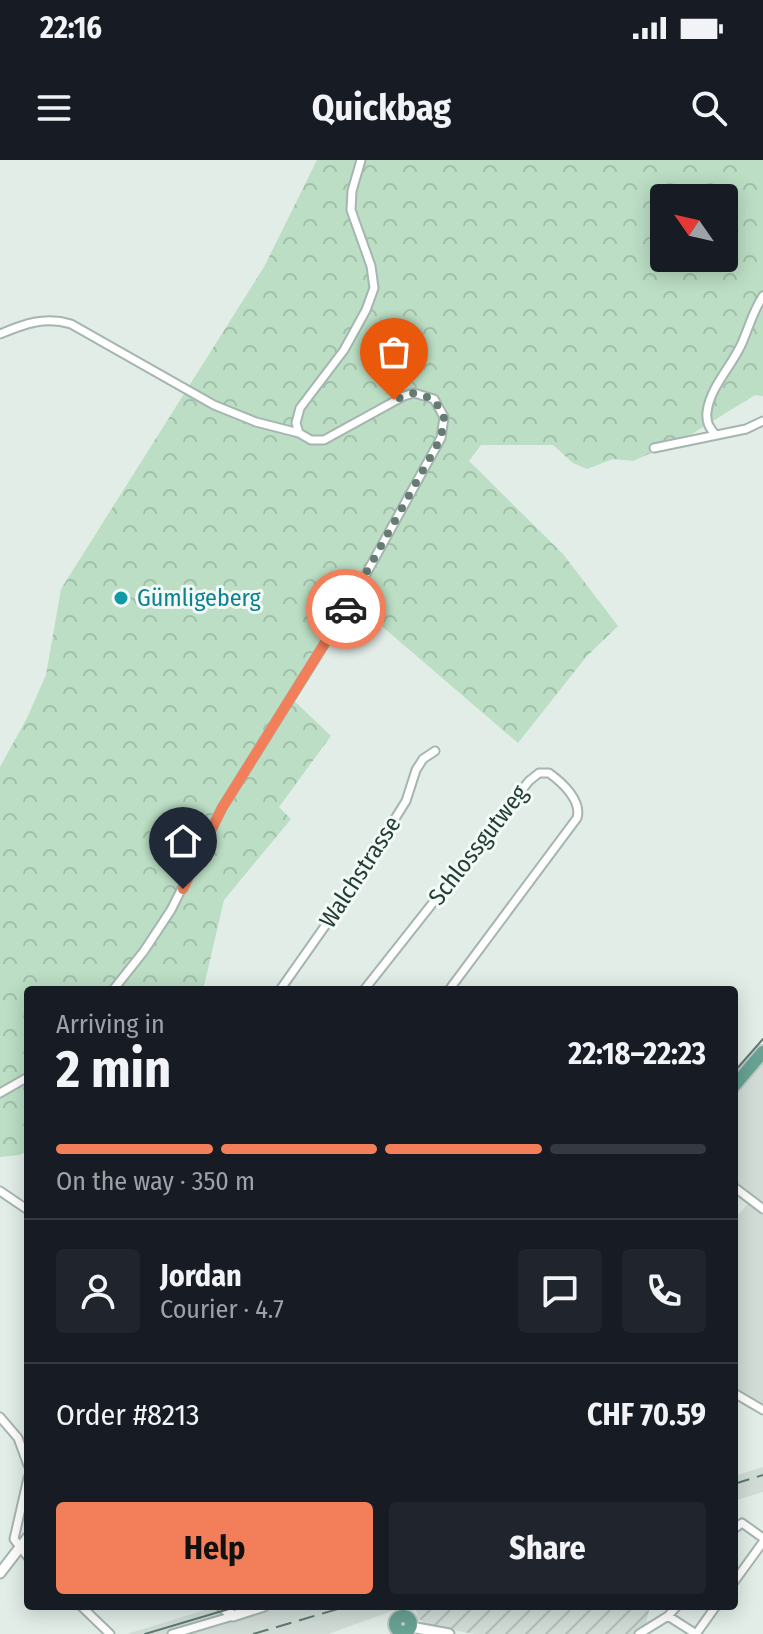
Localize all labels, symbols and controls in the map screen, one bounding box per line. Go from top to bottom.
text: 22:16 [40,10,102,46]
icon: menu [32,86,76,130]
text: Quickbag [312,86,451,130]
icon: search [687,86,731,130]
north arrow [650,184,738,272]
map controls [650,184,738,272]
pin [360,318,428,400]
icon: bag [372,330,416,374]
courier [306,569,386,649]
place label: Gümligeberg [137,584,262,612]
icon: car [324,587,368,631]
marker: Gümligeberg [112,589,130,607]
street label: Schlossgutweg [423,779,534,910]
pin [149,807,217,889]
street label: Walchstrasse [314,811,406,933]
icon: home [161,819,205,863]
text: Arriving in [56,1009,165,1040]
text: 22:18–22:23 [568,1036,706,1072]
text: 2 min [56,1038,171,1101]
text: On the way · 350 m [56,1166,255,1197]
button: person [56,1249,140,1333]
button: chat [518,1249,602,1333]
button: phone [622,1249,706,1333]
text: Jordan [160,1258,242,1294]
text: Courier · 4.7 [160,1294,284,1325]
text: Order #8213 [56,1397,200,1433]
text: CHF 70.59 [587,1397,706,1433]
button: Help [56,1502,373,1594]
button: Share [389,1502,706,1594]

